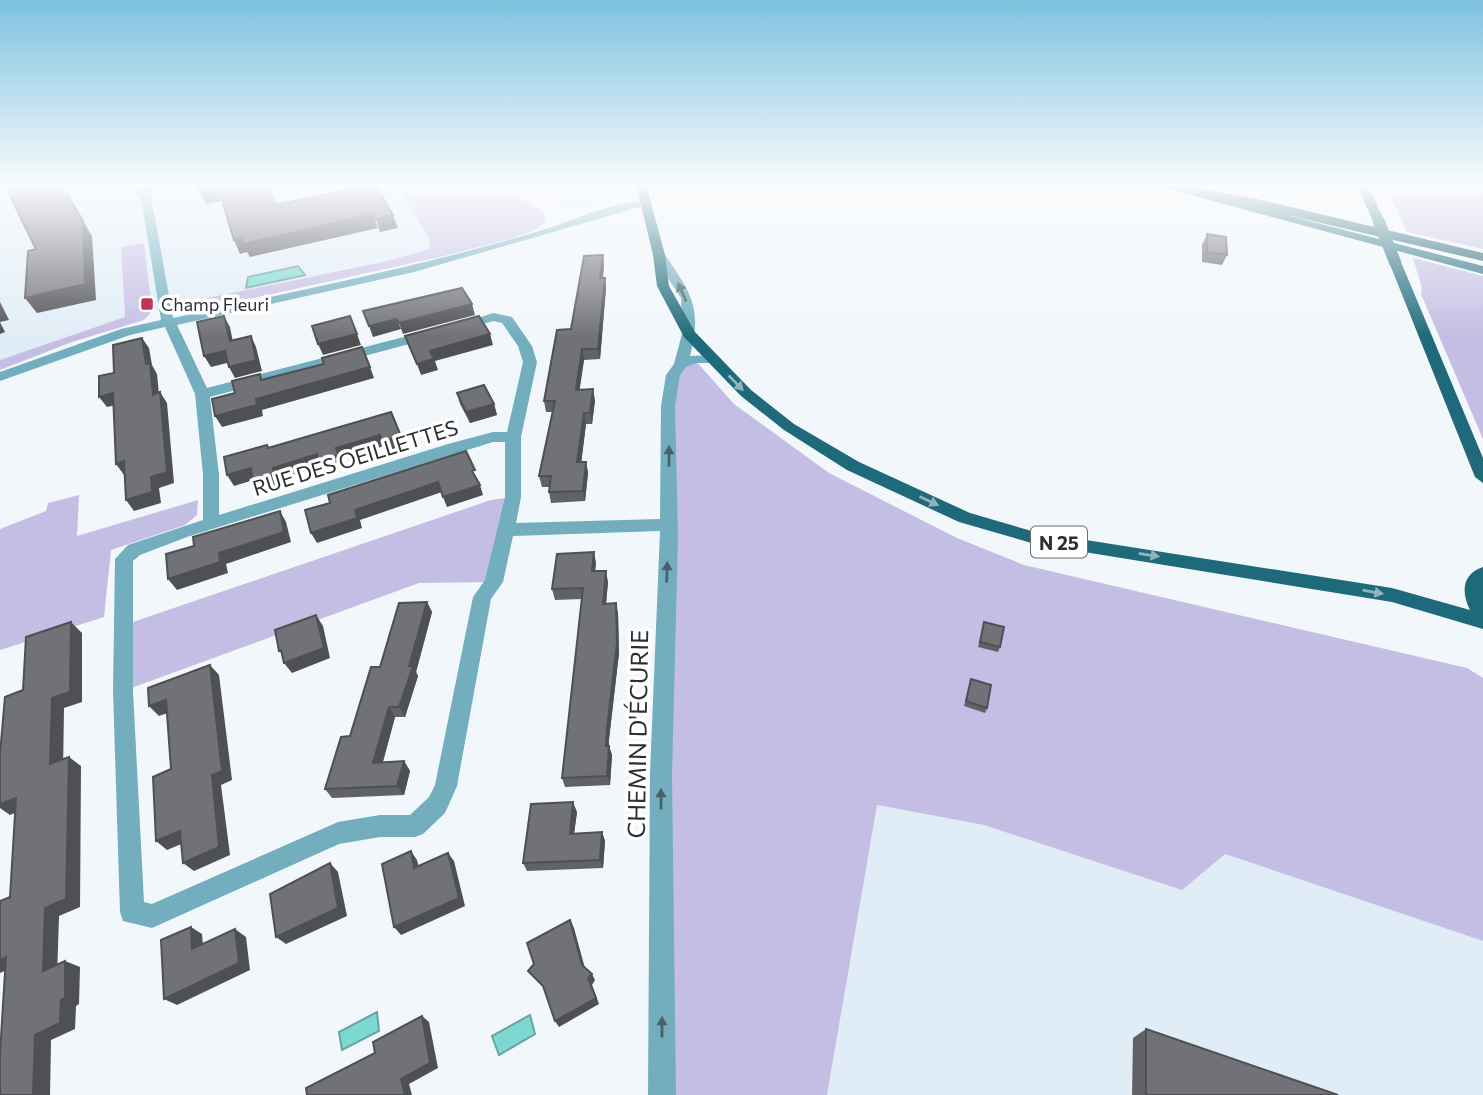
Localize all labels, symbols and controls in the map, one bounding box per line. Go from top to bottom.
one-way arrow [676,282,688,302]
place label: Champ Fleuri [161,293,269,315]
marker: Champ Fleuri [139,296,155,312]
one-way arrow [728,374,744,391]
street label: RUE DES OEILLETTES [249,414,461,500]
one-way arrow [663,445,675,467]
one-way arrow [919,495,939,507]
road number: N 25 [1031,526,1087,558]
one-way arrow [1138,550,1160,561]
one-way arrow [662,561,673,583]
one-way arrow [1363,586,1385,597]
street label: CHEMIN D'ÉCURIE [621,629,653,839]
one-way arrow [655,788,667,810]
one-way arrow [656,1016,668,1038]

